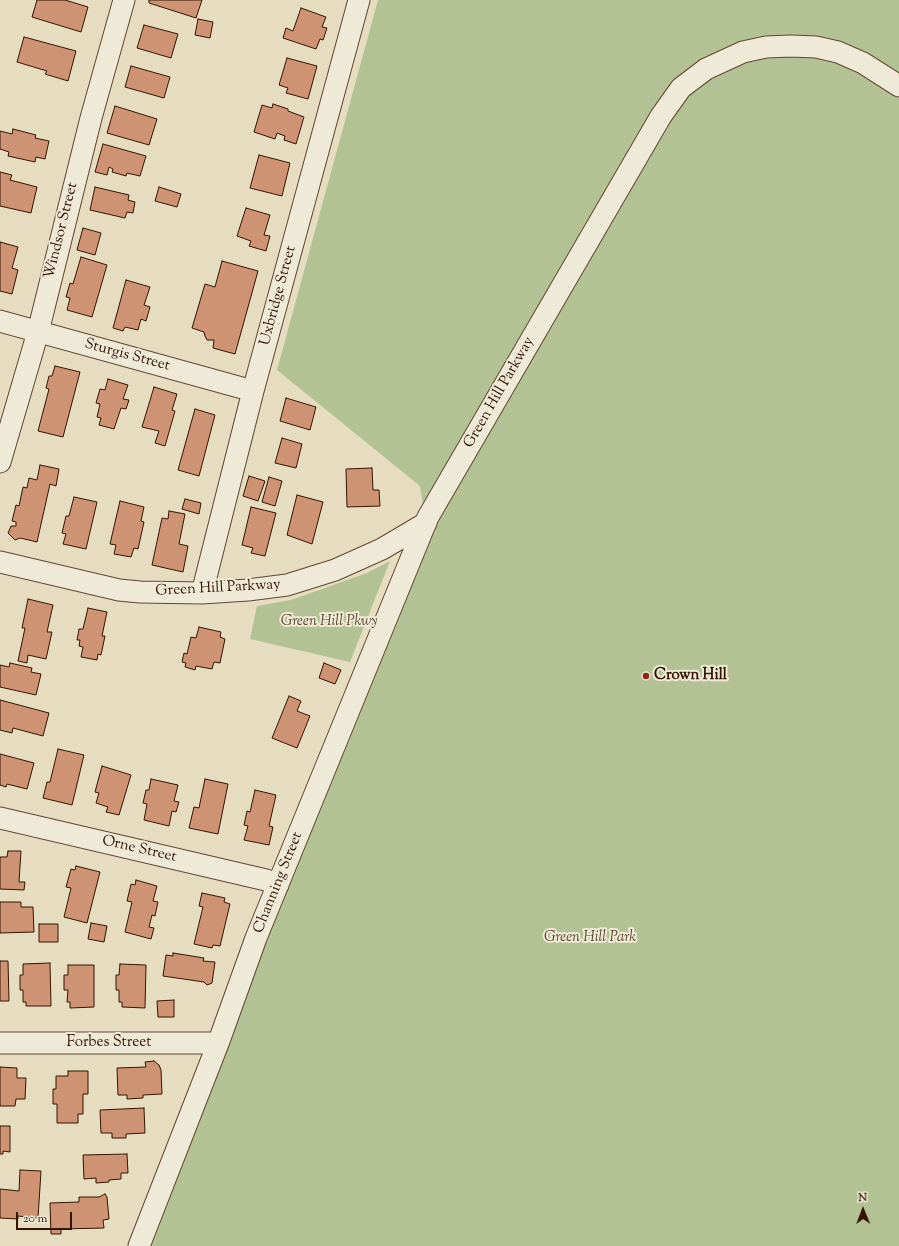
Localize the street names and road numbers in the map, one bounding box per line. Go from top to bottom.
street label: Windsor Street [41,181,83,281]
street label: Uxbridge Street [257,244,301,348]
street label: Green Hill Parkway [461,334,539,452]
street label: Sturgis Street [82,336,172,376]
street label: Green Hill Parkway [155,577,281,601]
street label: Channing Street [250,830,308,936]
street label: Orne Street [100,833,178,867]
street label: Forbes Street [67,1034,151,1052]

